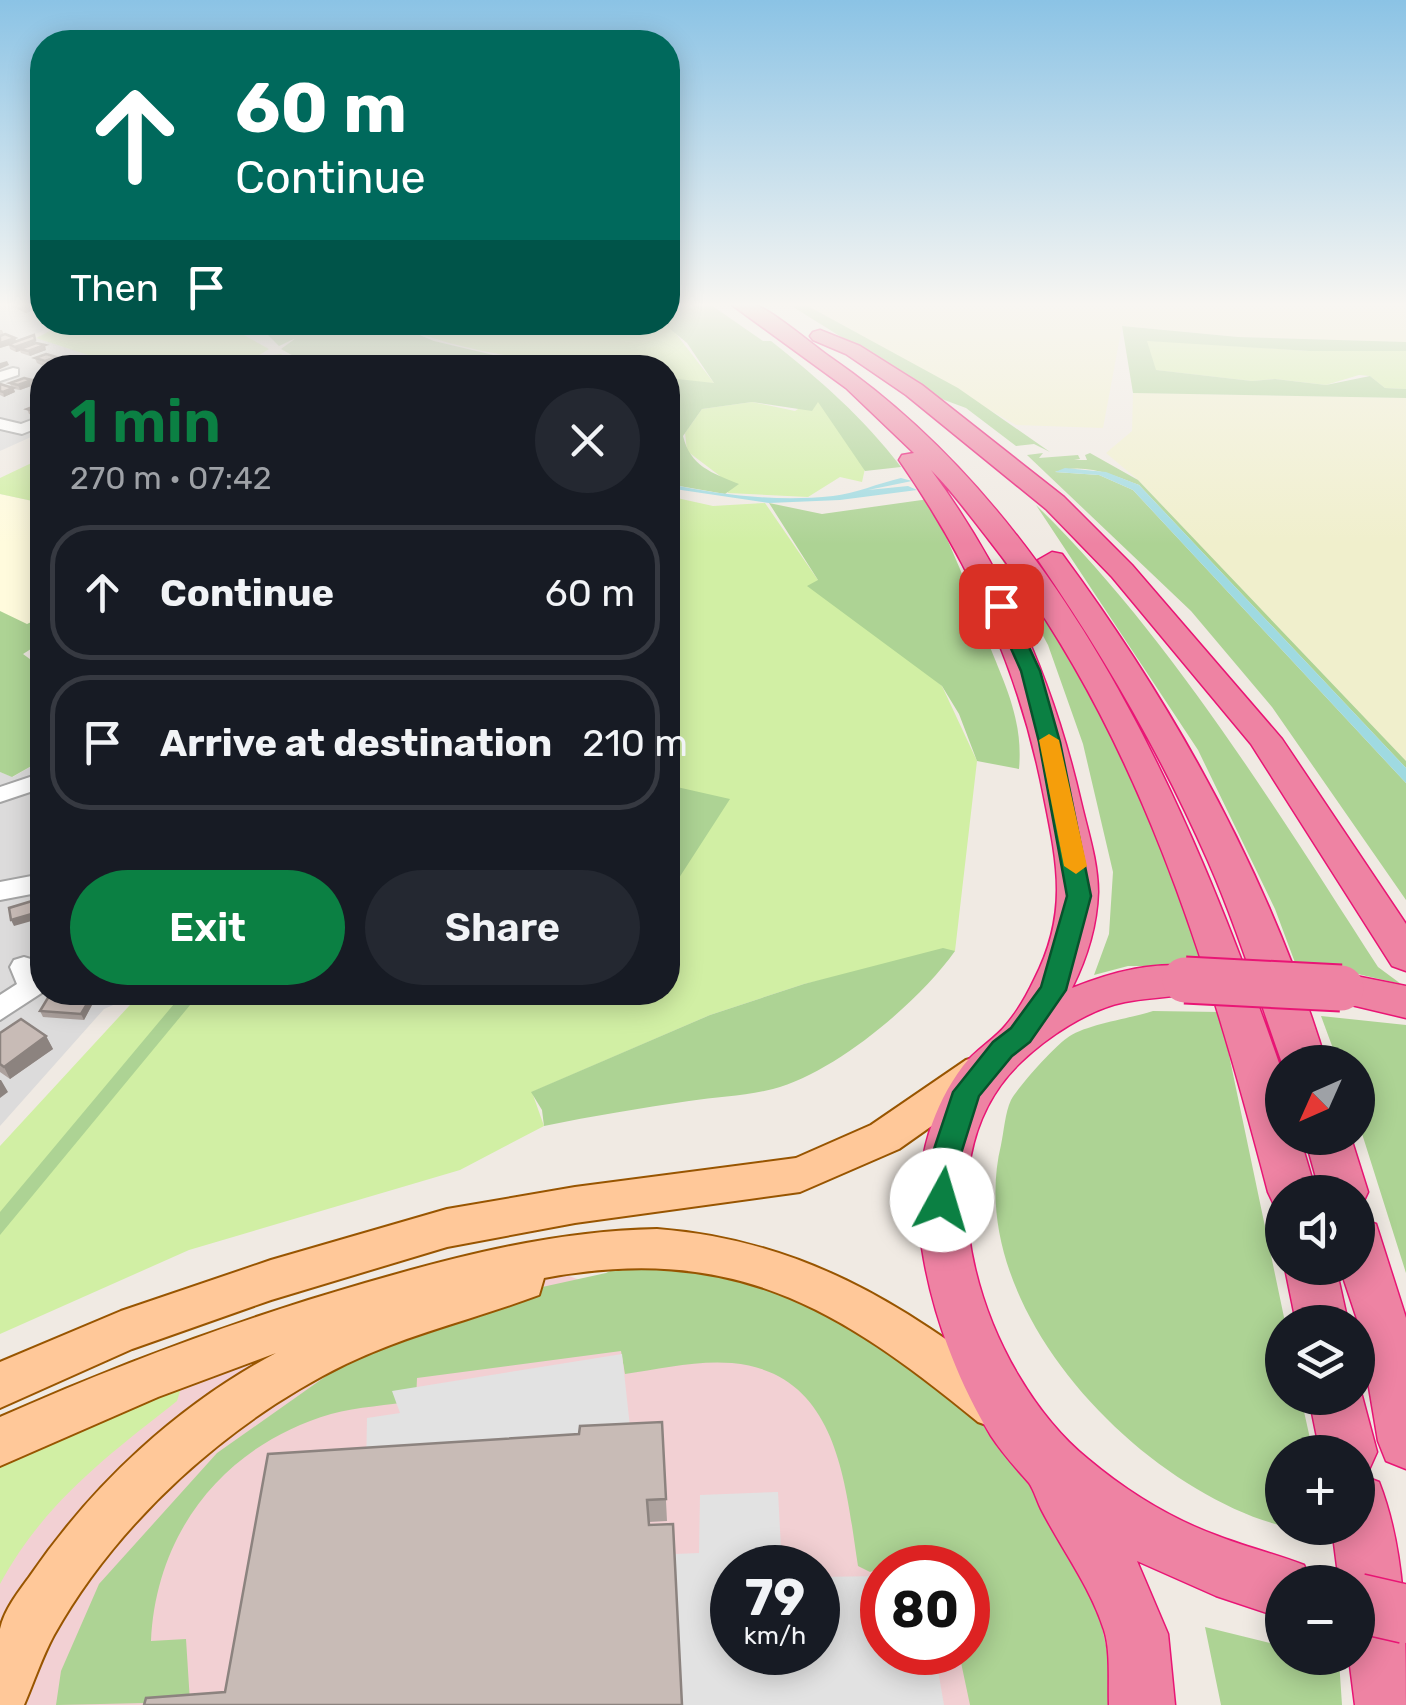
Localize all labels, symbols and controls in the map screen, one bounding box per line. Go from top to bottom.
text: 60 m [235,67,407,150]
icon: ahead [70,70,200,200]
text: Continue [235,151,426,204]
icon: arrive [179,260,234,315]
text: Then [70,265,159,311]
text: 1 min [70,386,221,457]
button: close [535,388,640,493]
text: 270 m · 07:42 [70,459,272,497]
pin [959,564,1044,649]
icon: ahead [75,565,130,620]
text: Continue [160,570,334,616]
text: 60 m [545,570,635,616]
icon: arrive [974,579,1029,634]
icon: arrive [75,715,130,770]
text: Arrive at destination [160,720,552,766]
text: 210 m [582,720,688,766]
button: Exit [70,870,345,985]
button: Share [365,870,640,985]
north arrow [1265,1045,1375,1155]
map controls [1265,1045,1375,1675]
position arrow [890,1148,994,1252]
button: sound [1265,1175,1375,1285]
button: layers [1265,1305,1375,1415]
button: + [1265,1435,1375,1545]
speed limit sign: 80 [860,1545,990,1675]
button: − [1265,1565,1375,1675]
text: 79 [745,1568,805,1628]
text: km/h [744,1621,806,1650]

